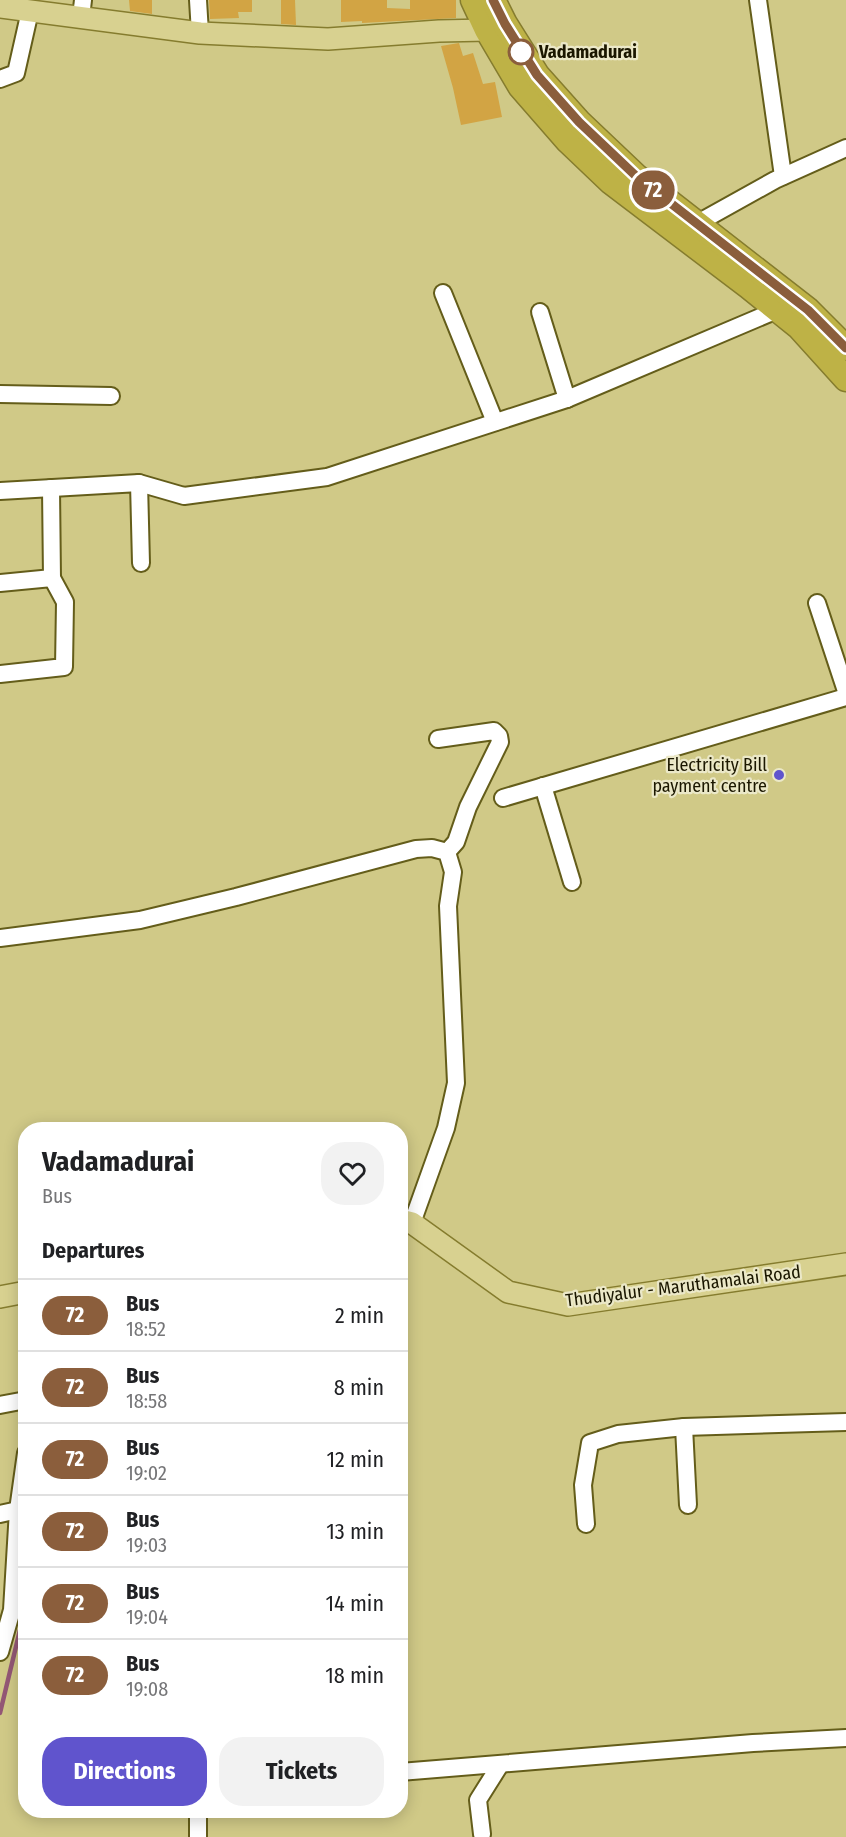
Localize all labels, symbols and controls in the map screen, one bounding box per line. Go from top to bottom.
marker: Vadamadurai [508,39,534,65]
place label: Vadamadurai [538,41,637,63]
line badge: 72 [626,170,680,210]
text: 72 [644,177,662,203]
place label: Electricity Bill payment centre [652,754,767,797]
marker: Electricity Bill payment centre [772,768,786,782]
button: heart [321,1142,384,1205]
text: Vadamadurai [42,1145,194,1178]
text: Bus [42,1184,72,1208]
text: Departures [42,1237,144,1264]
street label: Thudiyalur - Maruthamalai Road [564,1261,802,1311]
text: Bus [126,1290,159,1317]
text: 72 [66,1302,84,1328]
text: 2 min [335,1302,384,1329]
text: 18:52 [126,1317,166,1341]
text: Bus [126,1362,159,1389]
text: 72 [66,1374,84,1400]
text: 8 min [334,1374,384,1401]
text: 18:58 [126,1389,167,1413]
text: Bus [126,1434,159,1461]
text: 72 [66,1446,84,1472]
text: 12 min [326,1446,384,1473]
text: 19:02 [126,1461,167,1485]
text: Bus [126,1506,159,1533]
text: 72 [66,1518,84,1544]
text: 13 min [326,1518,384,1545]
text: 19:03 [126,1533,167,1557]
text: Bus [126,1578,159,1605]
text: 72 [66,1590,84,1616]
text: 14 min [326,1590,384,1617]
text: 19:04 [126,1605,168,1629]
text: Bus [126,1650,159,1677]
text: 72 [66,1662,84,1688]
text: 18 min [325,1662,384,1689]
text: 19:08 [126,1677,168,1701]
button: Directions [42,1737,207,1806]
button: Tickets [219,1737,384,1806]

